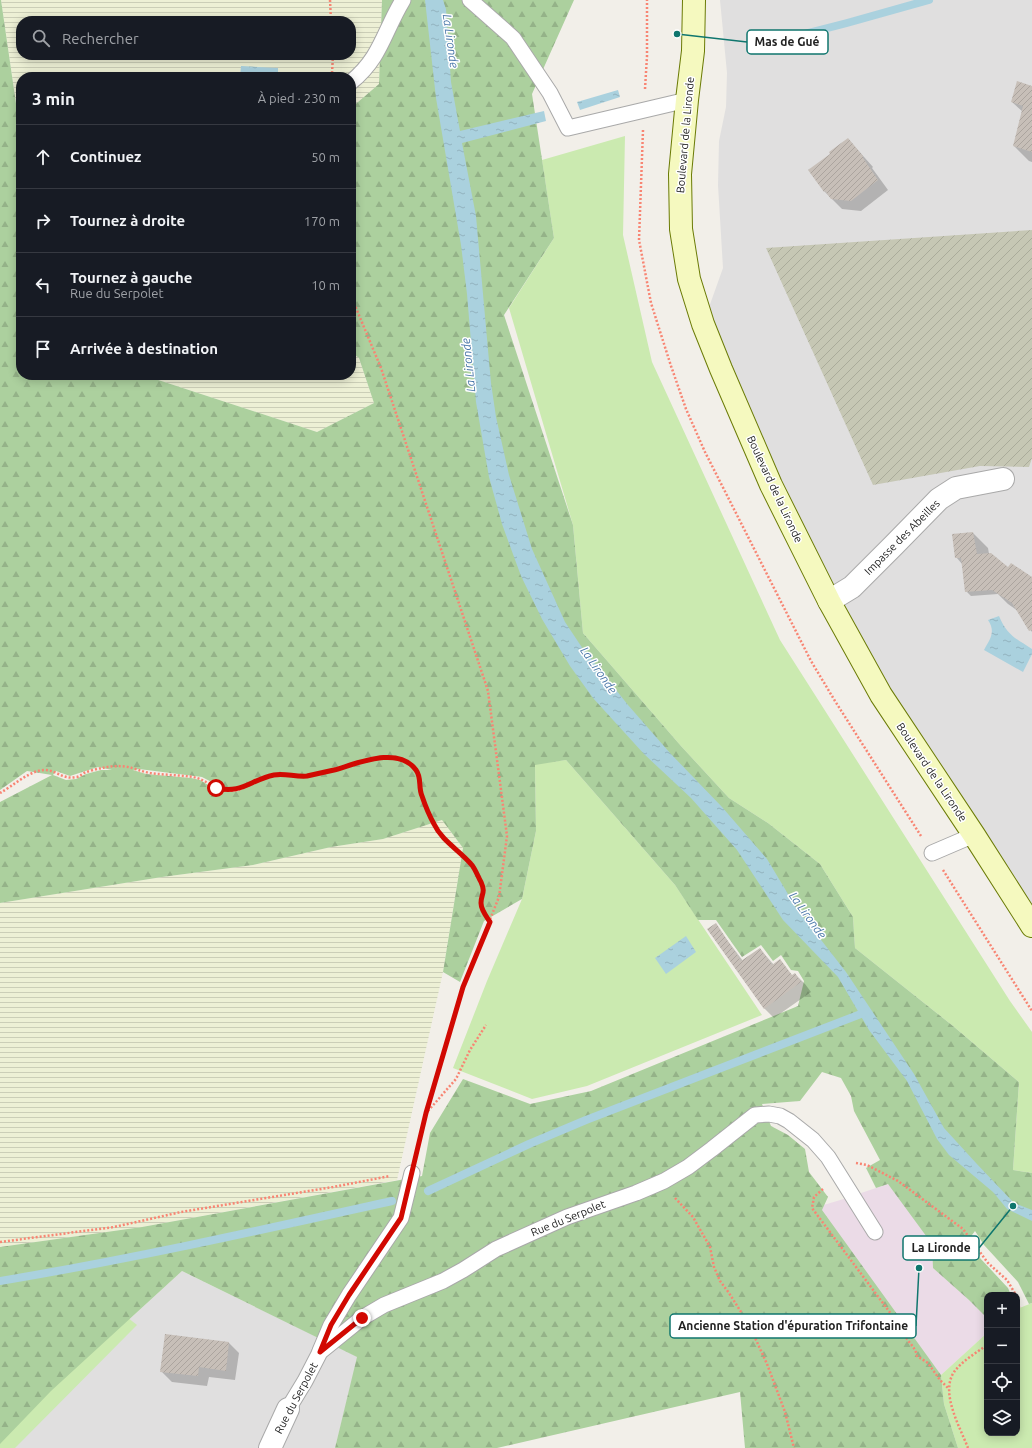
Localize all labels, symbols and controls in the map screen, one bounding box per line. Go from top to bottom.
water label: La Lironde [441,13,461,69]
search box [16,16,356,60]
icon: search [30,27,52,49]
text: Rechercher [62,30,139,47]
callout: Mas de Gué [747,30,828,54]
text: Mas de Gué [755,35,820,48]
street label: Boulevard de la Lironde [674,76,696,194]
text: 3 min [32,89,75,108]
text: À pied · 230 m [258,91,340,105]
icon: ahead [32,146,54,168]
text: Continuez [70,148,141,165]
text: 50 m [311,150,340,164]
icon: right [32,210,54,232]
text: Tournez à droite [70,212,185,229]
text: 170 m [304,214,340,228]
text: Tournez à gauche [70,269,193,286]
icon: left [32,274,54,296]
text: 10 m [311,278,340,292]
text: Rue du Serpolet [70,286,164,300]
water label: La Lironde [459,337,477,393]
icon: arrive [32,338,54,360]
text: Arrivée à destination [70,340,218,357]
street label: Boulevard de la Lironde [745,434,805,544]
street label: Impasse des Abeilles [862,497,942,577]
water label: La Lironde [578,644,620,696]
street label: Boulevard de la Lironde [894,720,970,824]
route start [207,779,225,797]
water label: La Lironde [787,889,829,941]
street label: Rue du Serpolet [529,1197,608,1238]
callout: La Lironde [903,1236,979,1260]
text: La Lironde [911,1241,971,1254]
map controls [984,1292,1020,1436]
button: + [984,1292,1020,1328]
route end [353,1309,371,1327]
callout: Ancienne Station d'épuration Trifontaine [670,1314,916,1338]
text: Ancienne Station d'épuration Trifontaine [678,1319,908,1332]
button: − [984,1328,1020,1364]
street label: Rue du Serpolet [272,1360,320,1436]
button: locate [984,1364,1020,1400]
button: layers [984,1400,1020,1436]

